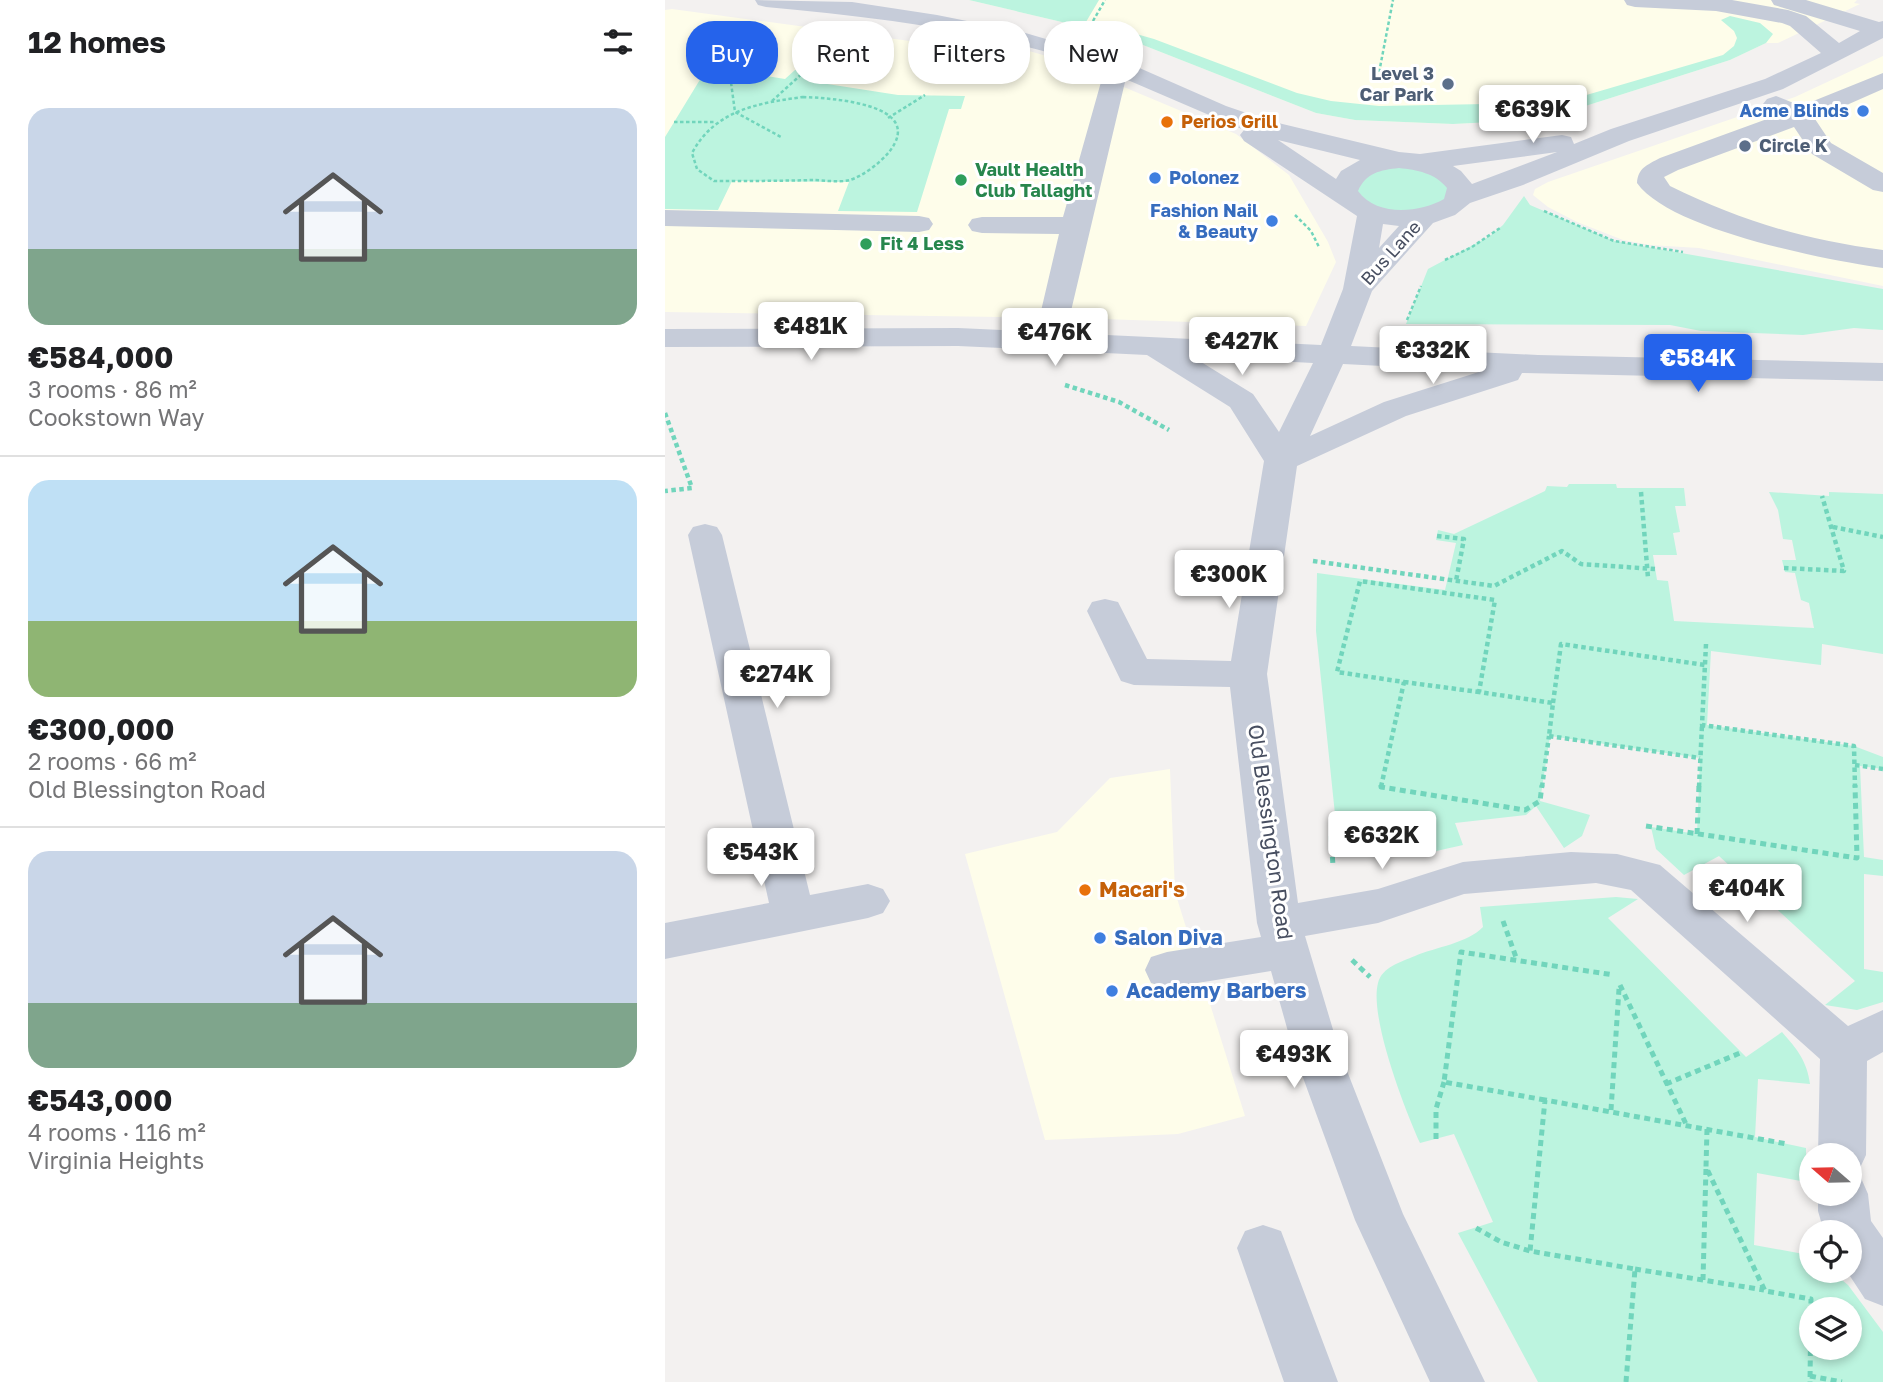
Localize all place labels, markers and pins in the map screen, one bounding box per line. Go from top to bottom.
place label: Level 3 Car Park [1360,62,1435,105]
marker: Level 3 Car Park [1440,76,1456,92]
pin: €639K [1484,86,1582,145]
place label: Acme Blinds [1739,99,1849,121]
marker: Acme Blinds [1855,103,1871,119]
place label: Perios Grill [1181,110,1278,132]
marker: Perios Grill [1159,114,1175,130]
place label: Circle K [1759,134,1828,156]
marker: Circle K [1737,138,1753,154]
place label: Vault Health Club Tallaght [975,158,1092,201]
place label: Polonez [1169,166,1239,188]
marker: Polonez [1147,170,1163,186]
marker: Vault Health Club Tallaght [953,172,969,188]
place label: Fashion Nail & Beauty [1150,199,1258,242]
marker: Fashion Nail & Beauty [1264,213,1280,229]
place label: Fit 4 Less [880,232,964,254]
marker: Fit 4 Less [858,236,874,252]
pin: €481K [762,302,860,362]
pin: €476K [1006,308,1104,368]
pin: €427K [1193,318,1291,377]
pin: €332K [1384,326,1482,386]
pin: €584K [1649,334,1747,394]
pin: €300K [1180,550,1278,610]
pin: €274K [728,650,826,710]
pin: €632K [1333,812,1431,871]
pin: €543K [712,828,810,888]
pin: €404K [1698,864,1796,924]
place label: Macari's [1099,876,1185,902]
marker: Macari's [1077,882,1093,898]
place label: Salon Diva [1114,924,1223,950]
marker: Salon Diva [1092,930,1108,946]
place label: Academy Barbers [1126,977,1307,1003]
marker: Academy Barbers [1104,983,1120,999]
pin: €493K [1245,1030,1343,1090]

